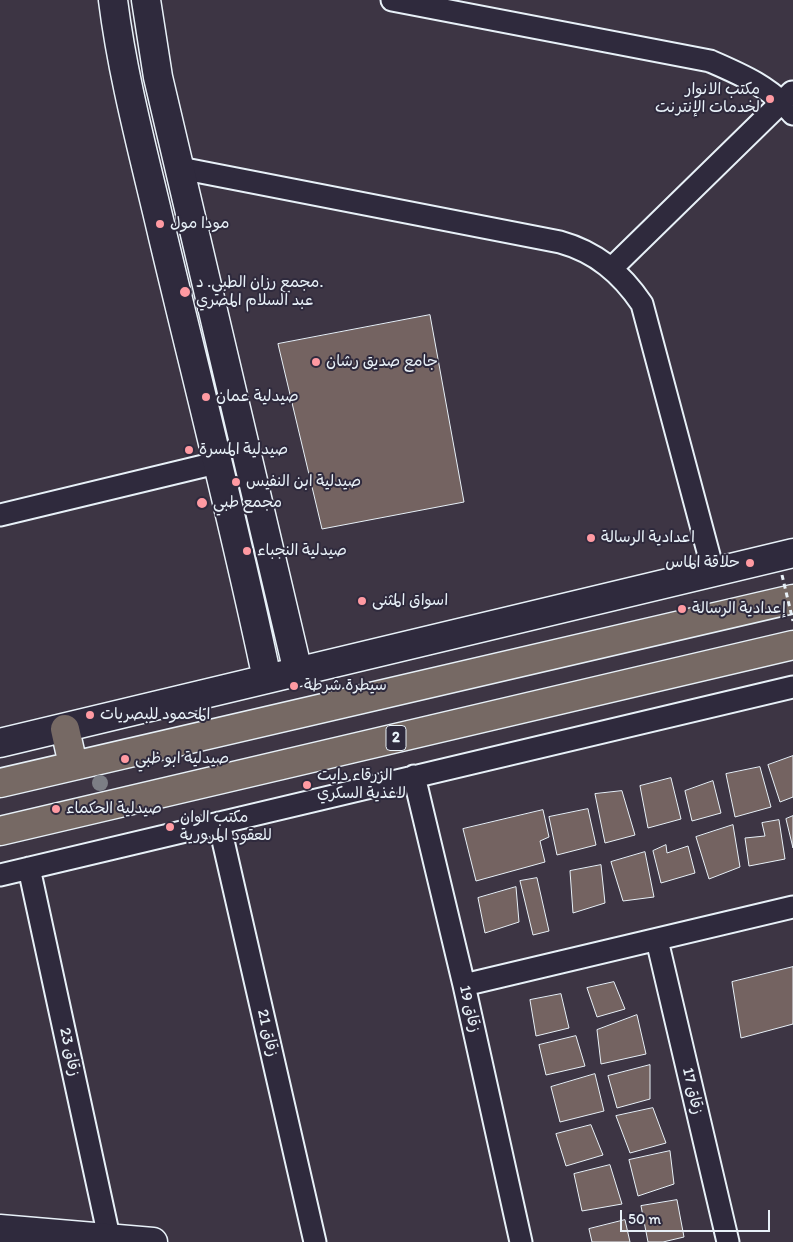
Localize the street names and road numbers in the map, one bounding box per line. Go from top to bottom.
road number: 2 [386,726,406,750]
street label: زقاق 19 [454,983,484,1035]
street label: زقاق 21 [252,1007,282,1059]
street label: زقاق 23 [54,1026,84,1078]
street label: زقاق 17 [677,1066,707,1116]

